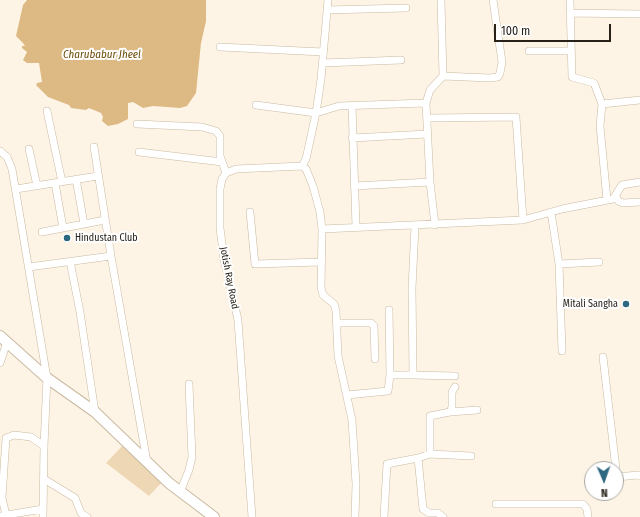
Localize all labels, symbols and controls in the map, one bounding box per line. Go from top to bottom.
scale bar [496,16,613,42]
text: 100 m [501,24,530,38]
water label: Charubabur Jheel [63,48,141,62]
place label: Hindustan Club [75,232,138,244]
marker: Hindustan Club [62,233,72,243]
street label: Jotish Ray Road [217,246,241,310]
place label: Mitali Sangha [563,298,618,310]
marker: Mitali Sangha [621,299,631,309]
north arrow [584,461,624,501]
text: N [601,486,608,499]

